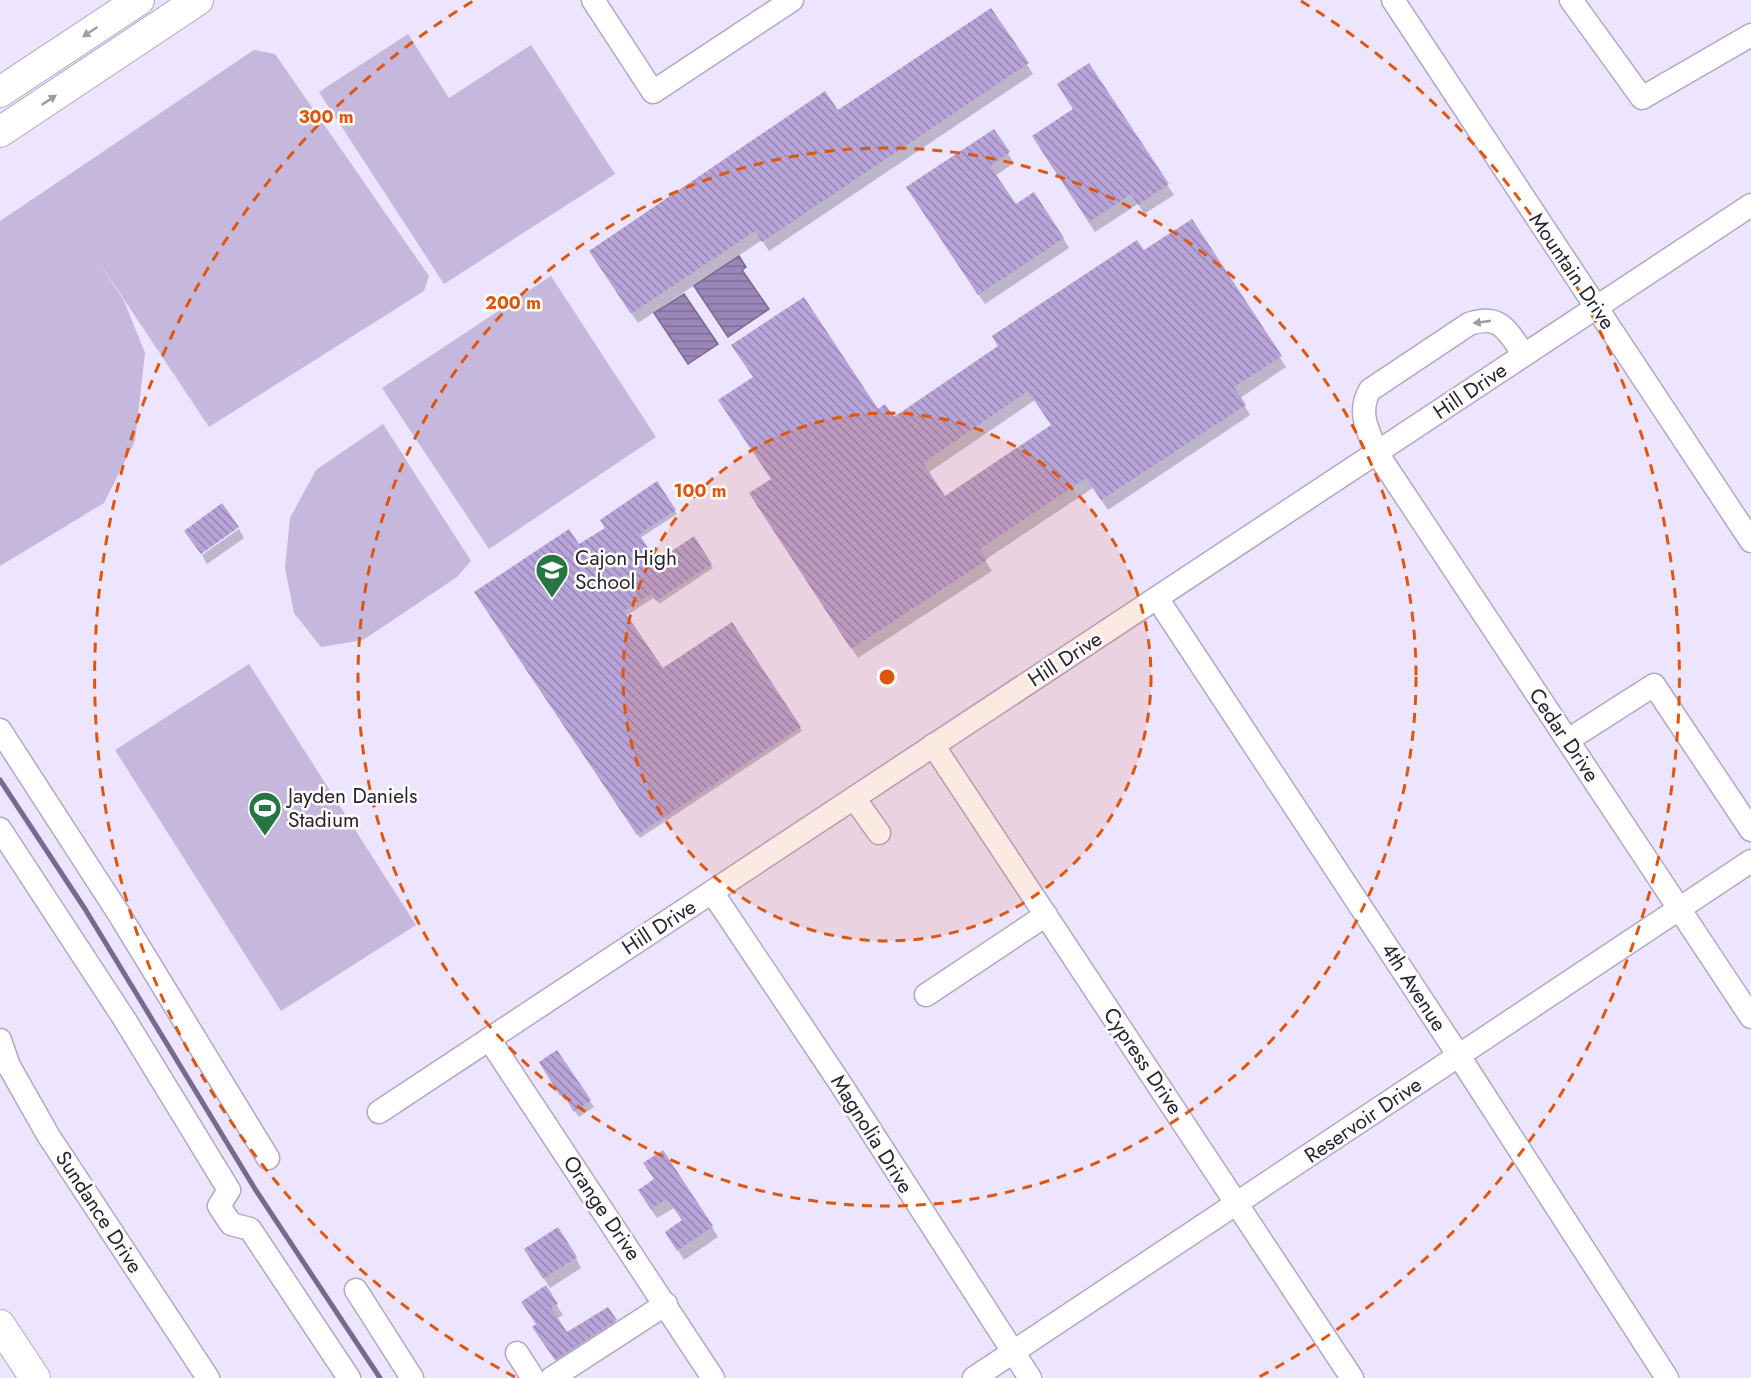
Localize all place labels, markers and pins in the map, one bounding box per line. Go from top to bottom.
place label: Cajon High School [575,543,677,597]
school or university icon: Cajon High School [534,552,570,599]
centre of rings [877,667,897,687]
place label: Jayden Daniels Stadium [285,781,417,835]
sports icon: Jayden Daniels Stadium [247,790,283,837]

